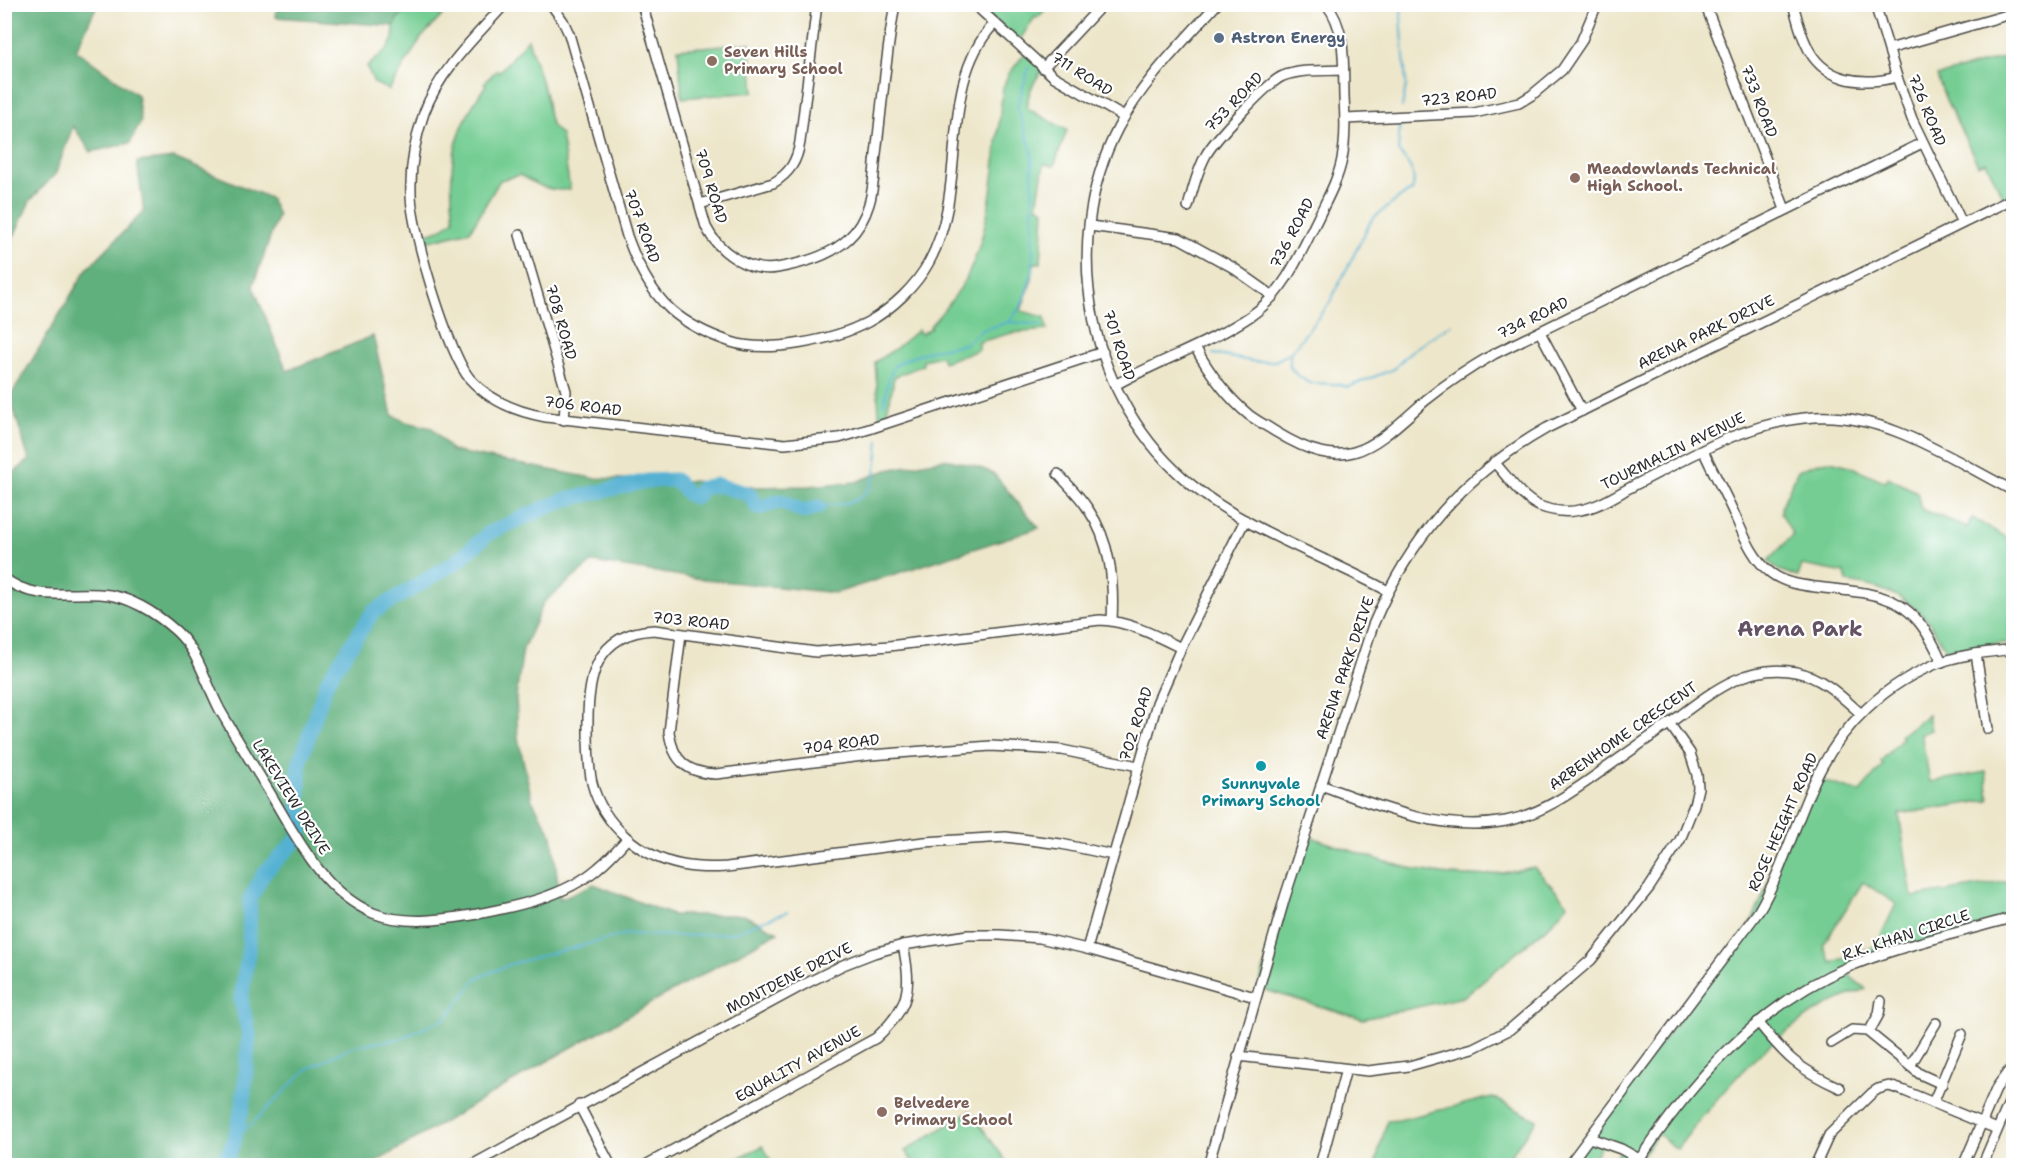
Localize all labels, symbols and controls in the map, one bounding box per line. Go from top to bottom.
place label: Astron Energy [1231,28,1345,48]
marker: Astron Energy [1212,31,1226,45]
place label: Seven Hills Primary School [724,42,843,79]
street label: 711 ROAD [1048,47,1116,101]
marker: Seven Hills Primary School [705,54,719,68]
street label: 733 ROAD [1736,62,1782,140]
street label: 753 ROAD [1201,68,1268,136]
street label: 726 ROAD [1903,71,1951,149]
street label: 723 ROAD [1420,83,1498,111]
street label: 709 ROAD [690,146,732,226]
place label: Meadowlands Technical High School. [1587,159,1776,196]
marker: Meadowlands Technical High School. [1568,171,1582,185]
street label: 707 ROAD [619,186,665,266]
street label: 736 ROAD [1265,194,1319,272]
street label: 708 ROAD [541,282,581,362]
street label: ARENA PARK DRIVE [1634,290,1778,374]
street label: 734 ROAD [1494,292,1572,344]
street label: 701 ROAD [1098,307,1140,383]
street label: 706 ROAD [543,391,623,421]
street label: TOURMALIN AVENUE [1598,407,1748,495]
street label: ARENA PARK DRIVE [1311,594,1379,742]
street label: 703 ROAD [652,607,731,635]
district label: Arena Park [1737,615,1863,643]
street label: ARBENHOME CRESCENT [1545,677,1701,795]
street label: 702 ROAD [1115,684,1157,764]
street label: 704 ROAD [801,729,881,759]
street label: LAKEVIEW DRIVE [248,736,334,858]
street label: ROSE HEIGHT ROAD [1743,749,1823,894]
marker: Sunnyvale Primary School [1254,759,1268,773]
place label: Sunnyvale Primary School [1202,774,1320,811]
street label: R.K. KHAN CIRCLE [1840,905,1972,965]
street label: MONTDENE DRIVE [723,938,855,1018]
street label: EQUALITY AVENUE [732,1021,864,1107]
place label: Belvedere Primary School [894,1093,1013,1130]
marker: Belvedere Primary School [875,1105,889,1119]

